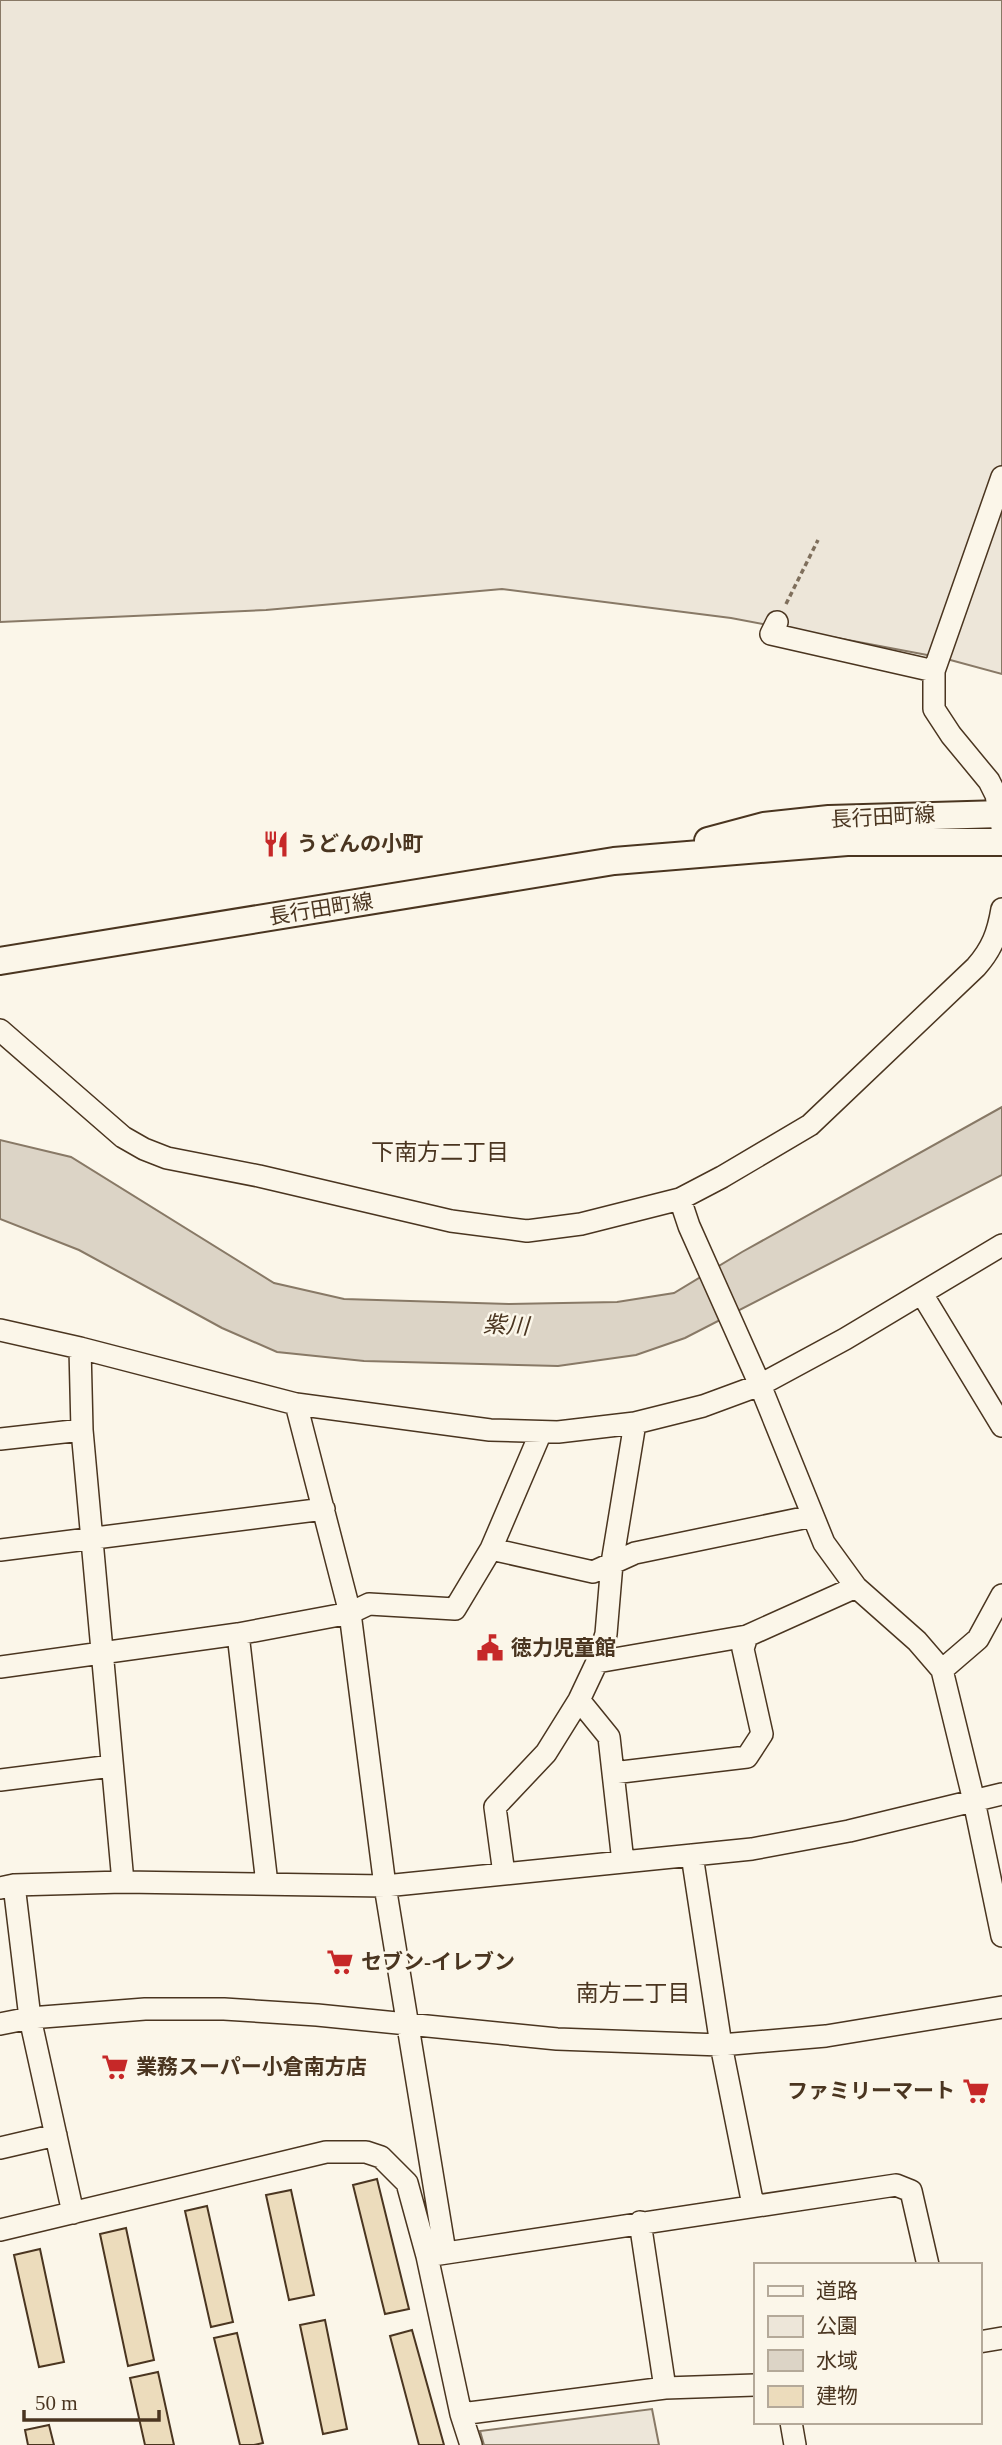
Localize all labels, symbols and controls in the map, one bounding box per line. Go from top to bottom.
street label: 長行田町線 [830,802,936,832]
restaurant icon: うどんの小町 [261,829,291,859]
place label: うどんの小町 [297,832,423,856]
street label: 長行田町線 [267,889,375,929]
district label: 下南方二丁目 [371,1140,509,1165]
water label: 紫川 [482,1312,533,1339]
public building icon: 徳力児童館 [475,1633,505,1663]
place label: 徳力児童館 [511,1636,616,1660]
supermarket icon: セブン-イレブン [325,1947,355,1977]
place label: セブン-イレブン [361,1950,515,1974]
district label: 南方二丁目 [576,1981,691,2006]
supermarket icon: 業務スーパー小倉南方店 [100,2052,130,2082]
place label: 業務スーパー小倉南方店 [136,2055,367,2079]
supermarket icon: ファミリーマート [961,2076,991,2106]
place label: ファミリーマート [787,2079,955,2103]
legend [754,2263,981,2424]
text: 道路 [816,2279,858,2303]
text: 公園 [816,2314,858,2338]
text: 水域 [816,2349,858,2373]
scale bar [24,2378,159,2422]
text: 建物 [816,2384,858,2408]
text: 50 m [35,2391,78,2415]

